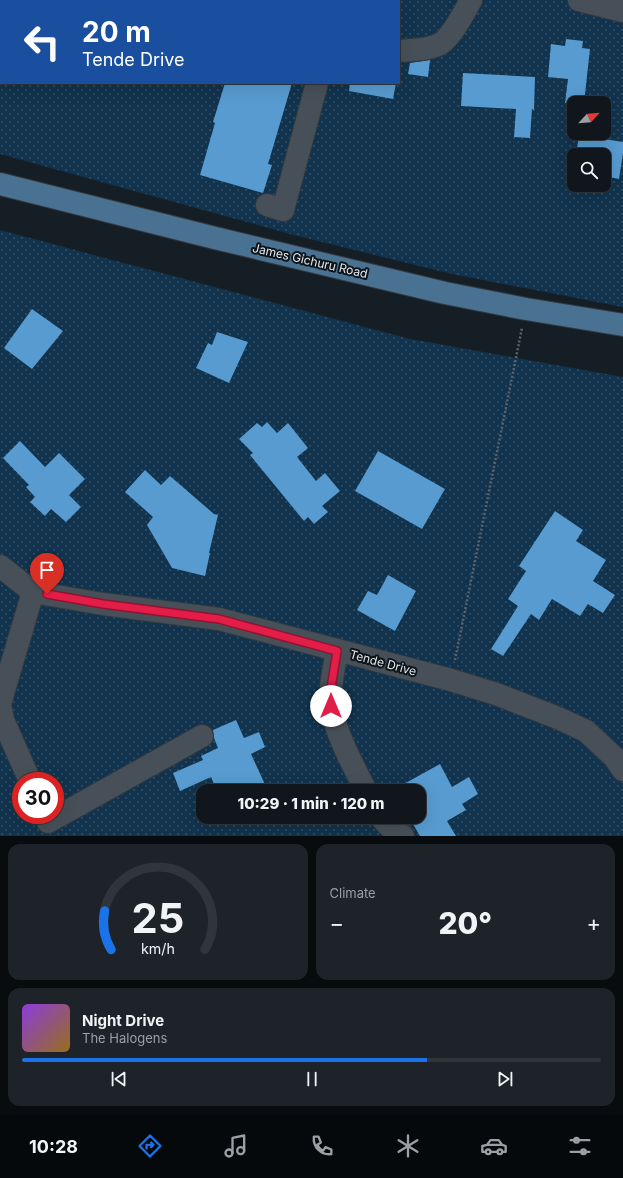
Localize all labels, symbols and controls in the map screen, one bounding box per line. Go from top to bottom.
text: 20 m [82,15,151,49]
icon: left [16,16,68,68]
text: Tende Drive [82,49,185,70]
north arrow [567,96,611,140]
map controls [567,96,611,192]
button: search [567,148,611,192]
street label: James Gichuru Road [251,240,369,281]
pin [30,553,64,594]
icon: arrive [36,559,58,581]
street label: Tende Drive [348,646,418,679]
position arrow [310,685,352,727]
speed limit sign: 30 [12,772,64,824]
text: 10:29 · 1 min · 120 m [238,794,384,813]
text: Climate [330,885,376,901]
text: 25 [131,893,184,943]
text: 20° [438,905,492,941]
text: − [330,910,344,936]
text: + [586,910,601,936]
text: km/h [141,940,175,957]
text: Night Drive [82,1011,164,1030]
text: The Halogens [82,1030,167,1046]
icon: previous [108,1068,130,1090]
icon: pause [301,1068,323,1090]
icon: next [494,1068,516,1090]
icon: directions [136,1132,164,1160]
icon: music [222,1132,250,1160]
icon: phone [308,1132,336,1160]
icon: climate [394,1132,422,1160]
icon: car [480,1132,508,1160]
icon: filters [566,1132,594,1160]
text: 10:28 [29,1136,78,1157]

